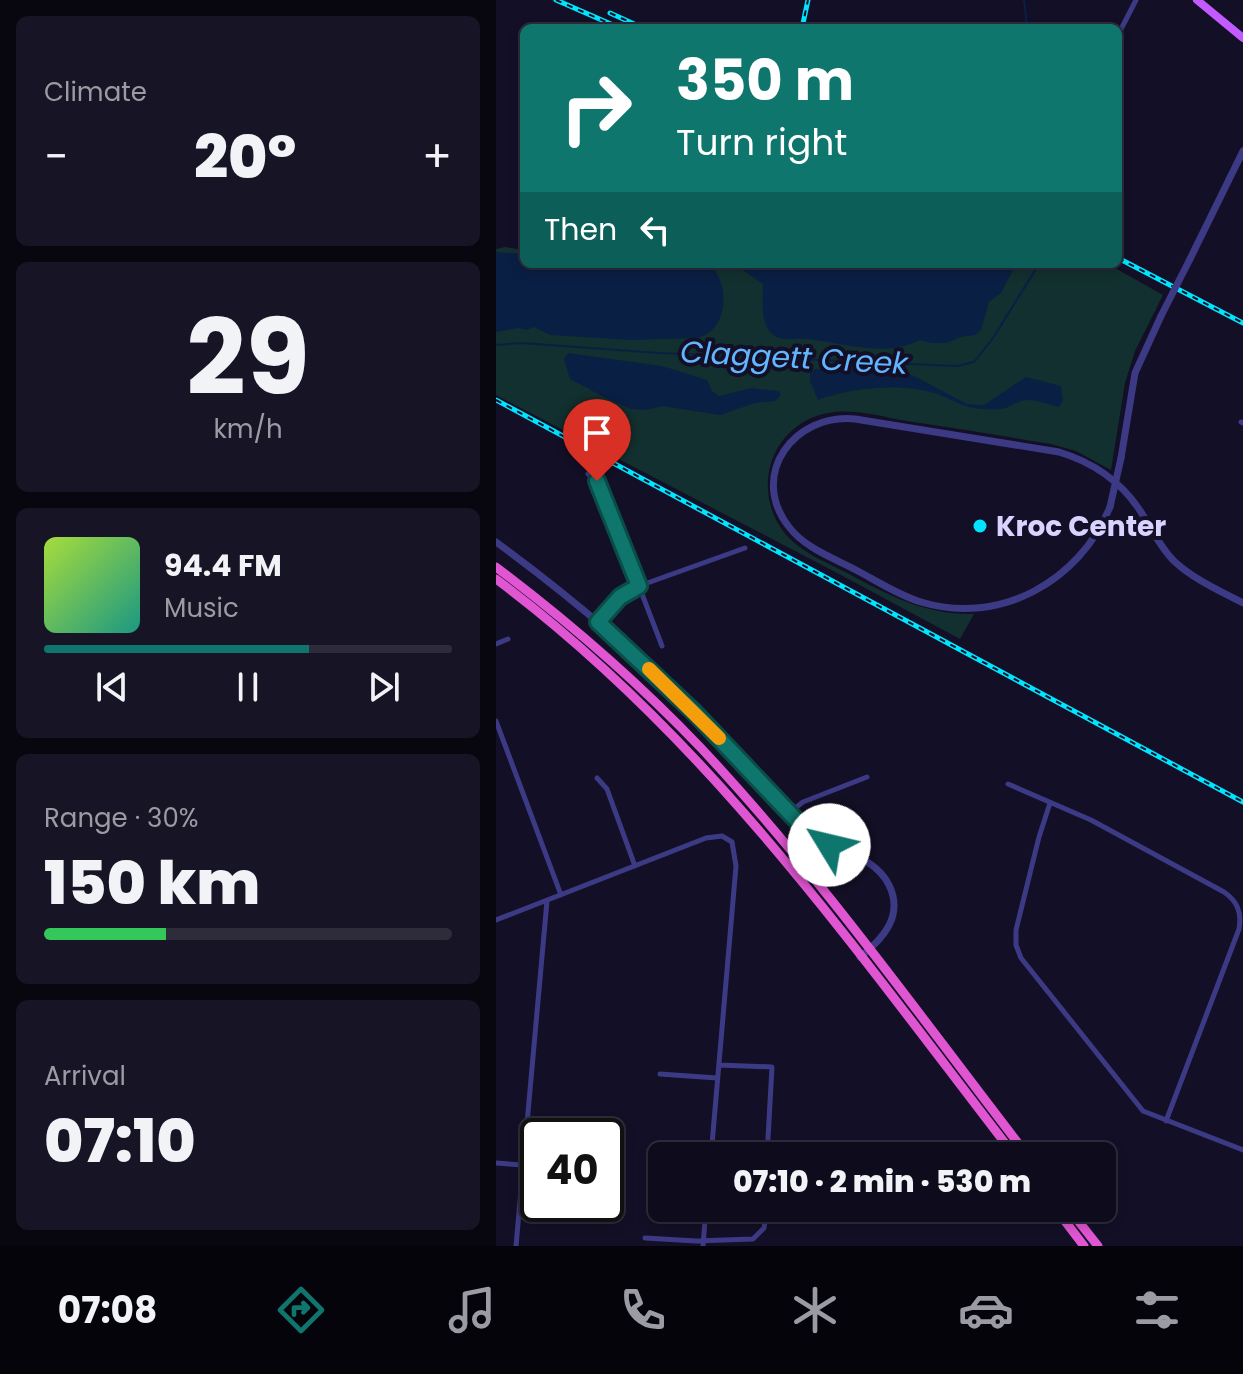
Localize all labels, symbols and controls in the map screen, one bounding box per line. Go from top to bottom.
text: 350 m [676,41,854,120]
icon: right [544,56,648,160]
text: Climate [44,74,147,110]
text: 20° [194,115,296,199]
text: Turn right [676,117,847,168]
text: − [44,126,68,187]
text: + [422,126,452,187]
text: Then [544,208,617,251]
icon: left [633,208,677,252]
text: 29 [186,285,310,430]
water label: Claggett Creek [679,330,910,385]
pin [563,399,631,481]
text: km/h [213,411,283,447]
icon: arrive [575,411,619,455]
place label: Kroc Center [996,507,1166,546]
marker: Kroc Center [971,517,989,535]
text: 94.4 FM [164,544,282,587]
text: Music [164,590,239,626]
icon: previous [90,665,134,709]
icon: pause [226,665,270,709]
icon: next [362,665,406,709]
text: Range · 30% [44,800,199,836]
position arrow [787,803,871,887]
text: 150 km [44,841,260,925]
text: Arrival [44,1058,126,1094]
text: 07:10 [44,1099,196,1183]
speed limit sign: 40 [520,1118,624,1222]
text: 07:10 · 2 min · 530 m [733,1160,1031,1203]
icon: directions [273,1282,329,1338]
icon: music [444,1282,500,1338]
icon: phone [615,1282,671,1338]
icon: climate [787,1282,843,1338]
icon: car [958,1282,1014,1338]
icon: filters [1129,1282,1185,1338]
text: 07:08 [58,1285,157,1336]

